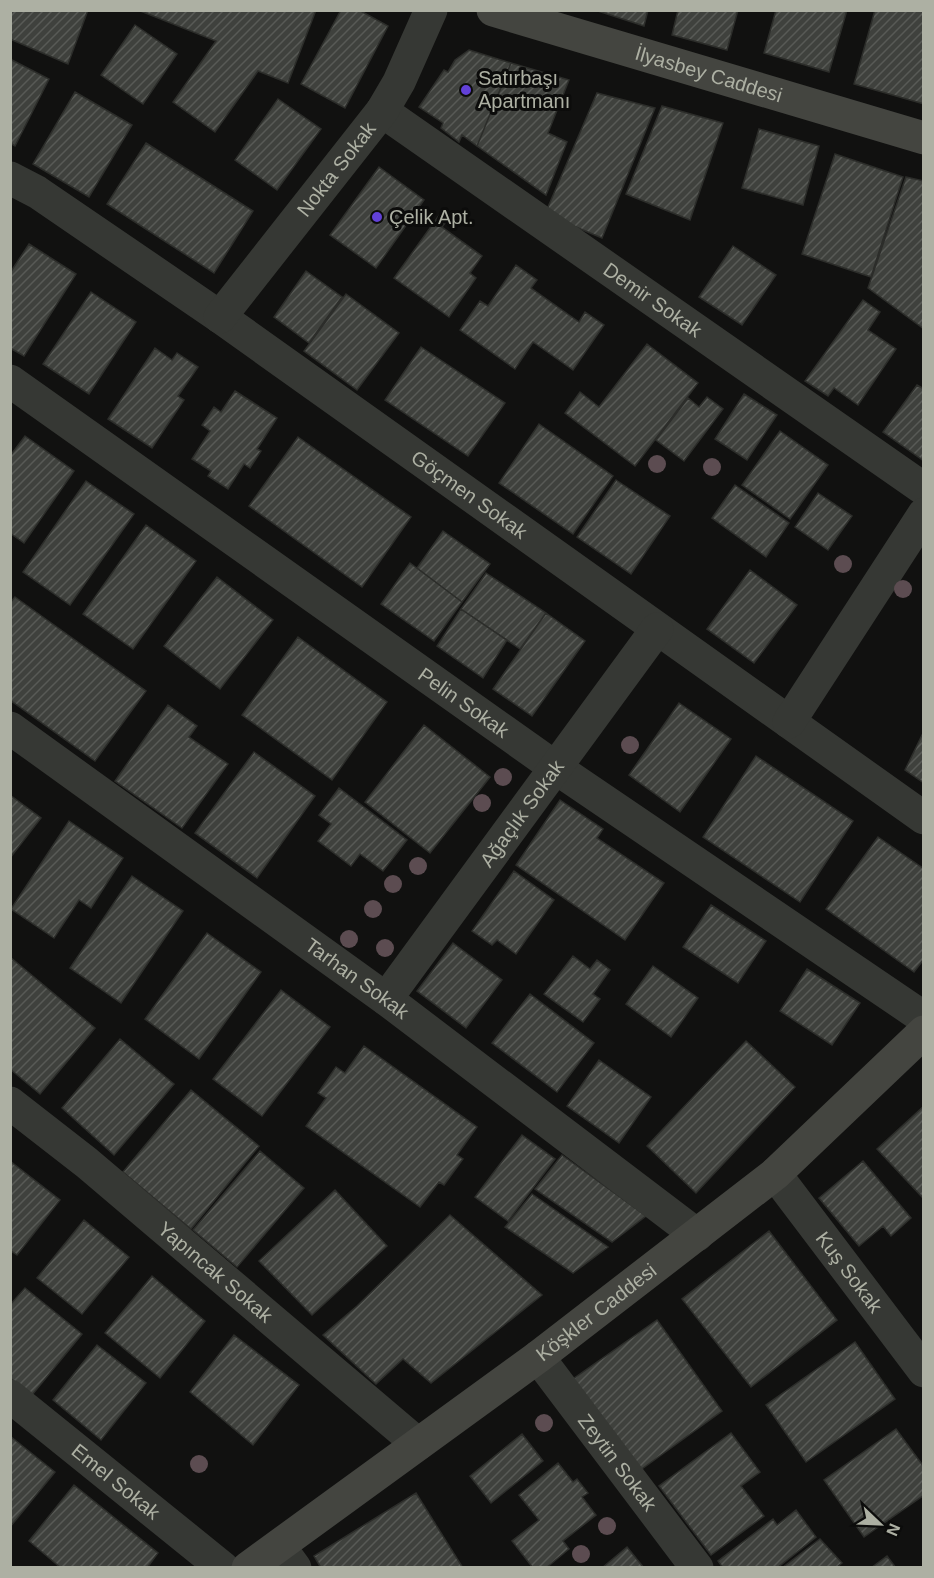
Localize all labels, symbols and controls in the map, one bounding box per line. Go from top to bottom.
street label: İlyasbey Caddesi [633,42,785,106]
place label: Satırbaşı Apartmanı [478,67,570,112]
marker: Satırbaşı Apartmanı [459,83,473,97]
street label: Nokta Sokak [293,117,381,221]
place label: Çelik Apt. [389,206,473,228]
marker: Çelik Apt. [370,210,384,224]
street label: Demir Sokak [599,258,707,342]
street label: Göçmen Sokak [407,446,532,544]
street label: Pelin Sokak [414,663,514,743]
street label: Ağaçlık Sokak [476,755,569,871]
street label: Tarhan Sokak [301,934,414,1024]
street label: Yapıncak Sokak [154,1217,278,1327]
street label: Kuş Sokak [812,1227,887,1318]
street label: Köşkler Caddesi [532,1259,660,1365]
street label: Zeytin Sokak [574,1410,662,1516]
street label: Emel Sokak [67,1439,165,1524]
north arrow [850,1494,910,1554]
text: N [883,1521,903,1538]

